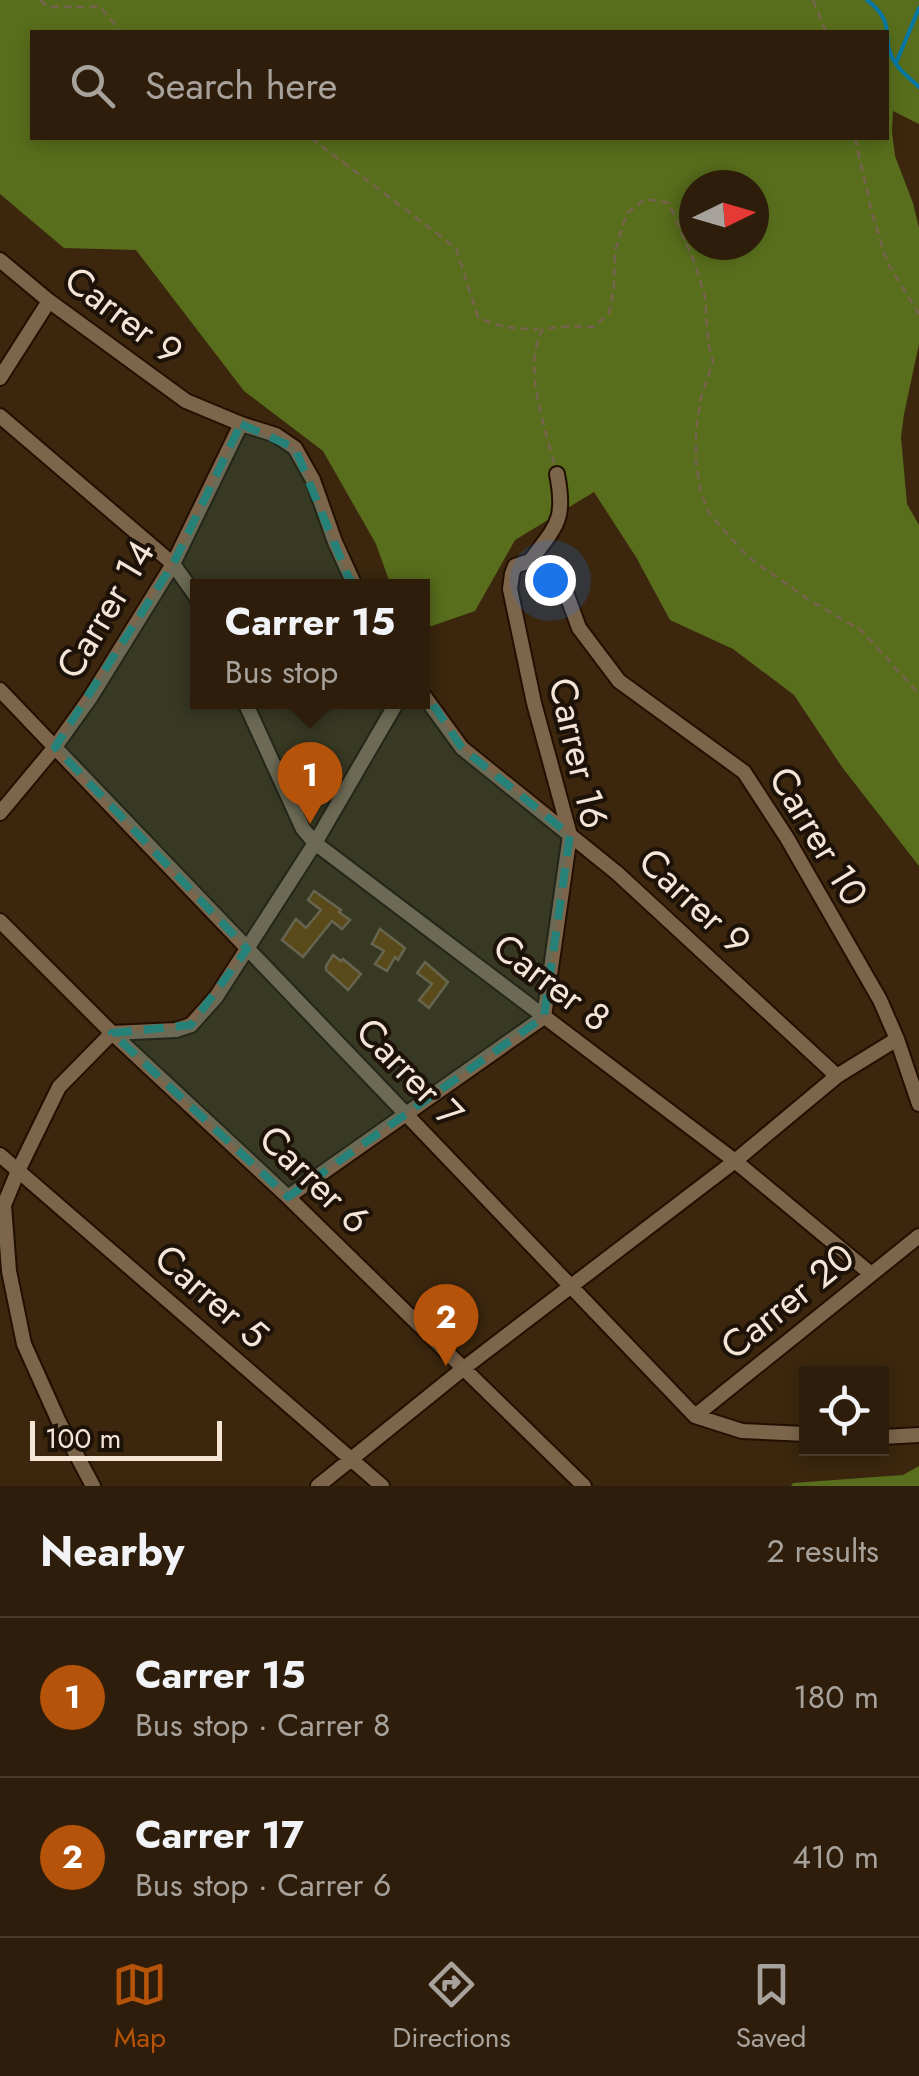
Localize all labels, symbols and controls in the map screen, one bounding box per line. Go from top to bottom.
search box [30,30,889,140]
icon: search [65,58,120,113]
text: Search here [145,58,337,113]
north arrow [679,170,769,260]
street label: Carrer 9 [53,252,195,378]
street label: Carrer 14 [42,529,168,689]
your location [525,555,576,606]
popup [190,579,430,709]
text: Carrer 15 [225,594,395,649]
text: Bus stop [225,649,338,695]
street label: Carrer 16 [535,672,623,834]
pin: 1 [278,742,342,824]
street label: Carrer 10 [756,756,882,916]
street label: Carrer 9 [627,835,763,967]
street label: Carrer 8 [482,920,622,1044]
street label: Carrer 7 [344,1005,476,1139]
street label: Carrer 6 [247,1112,383,1246]
street label: Carrer 20 [708,1230,866,1372]
street label: Carrer 5 [143,1231,281,1361]
pin: 2 [414,1284,478,1366]
map controls [799,1366,889,1456]
button: locate [799,1366,889,1456]
scale bar [30,1416,222,1460]
text: 100 m [45,1418,121,1459]
text: Nearby [40,1521,184,1582]
text: 2 results [767,1528,879,1574]
text: Carrer 15 [135,1647,305,1702]
text: 1 [64,1674,81,1720]
text: 180 m [793,1674,879,1720]
text: Bus stop · Carrer 8 [135,1702,391,1748]
text: Carrer 17 [135,1807,304,1862]
text: 2 [62,1834,83,1880]
text: 410 m [792,1834,879,1880]
text: Bus stop · Carrer 6 [135,1862,392,1908]
tab: Map [112,1957,167,2058]
tab: Directions [392,1957,511,2058]
tab: Saved [736,1957,807,2058]

